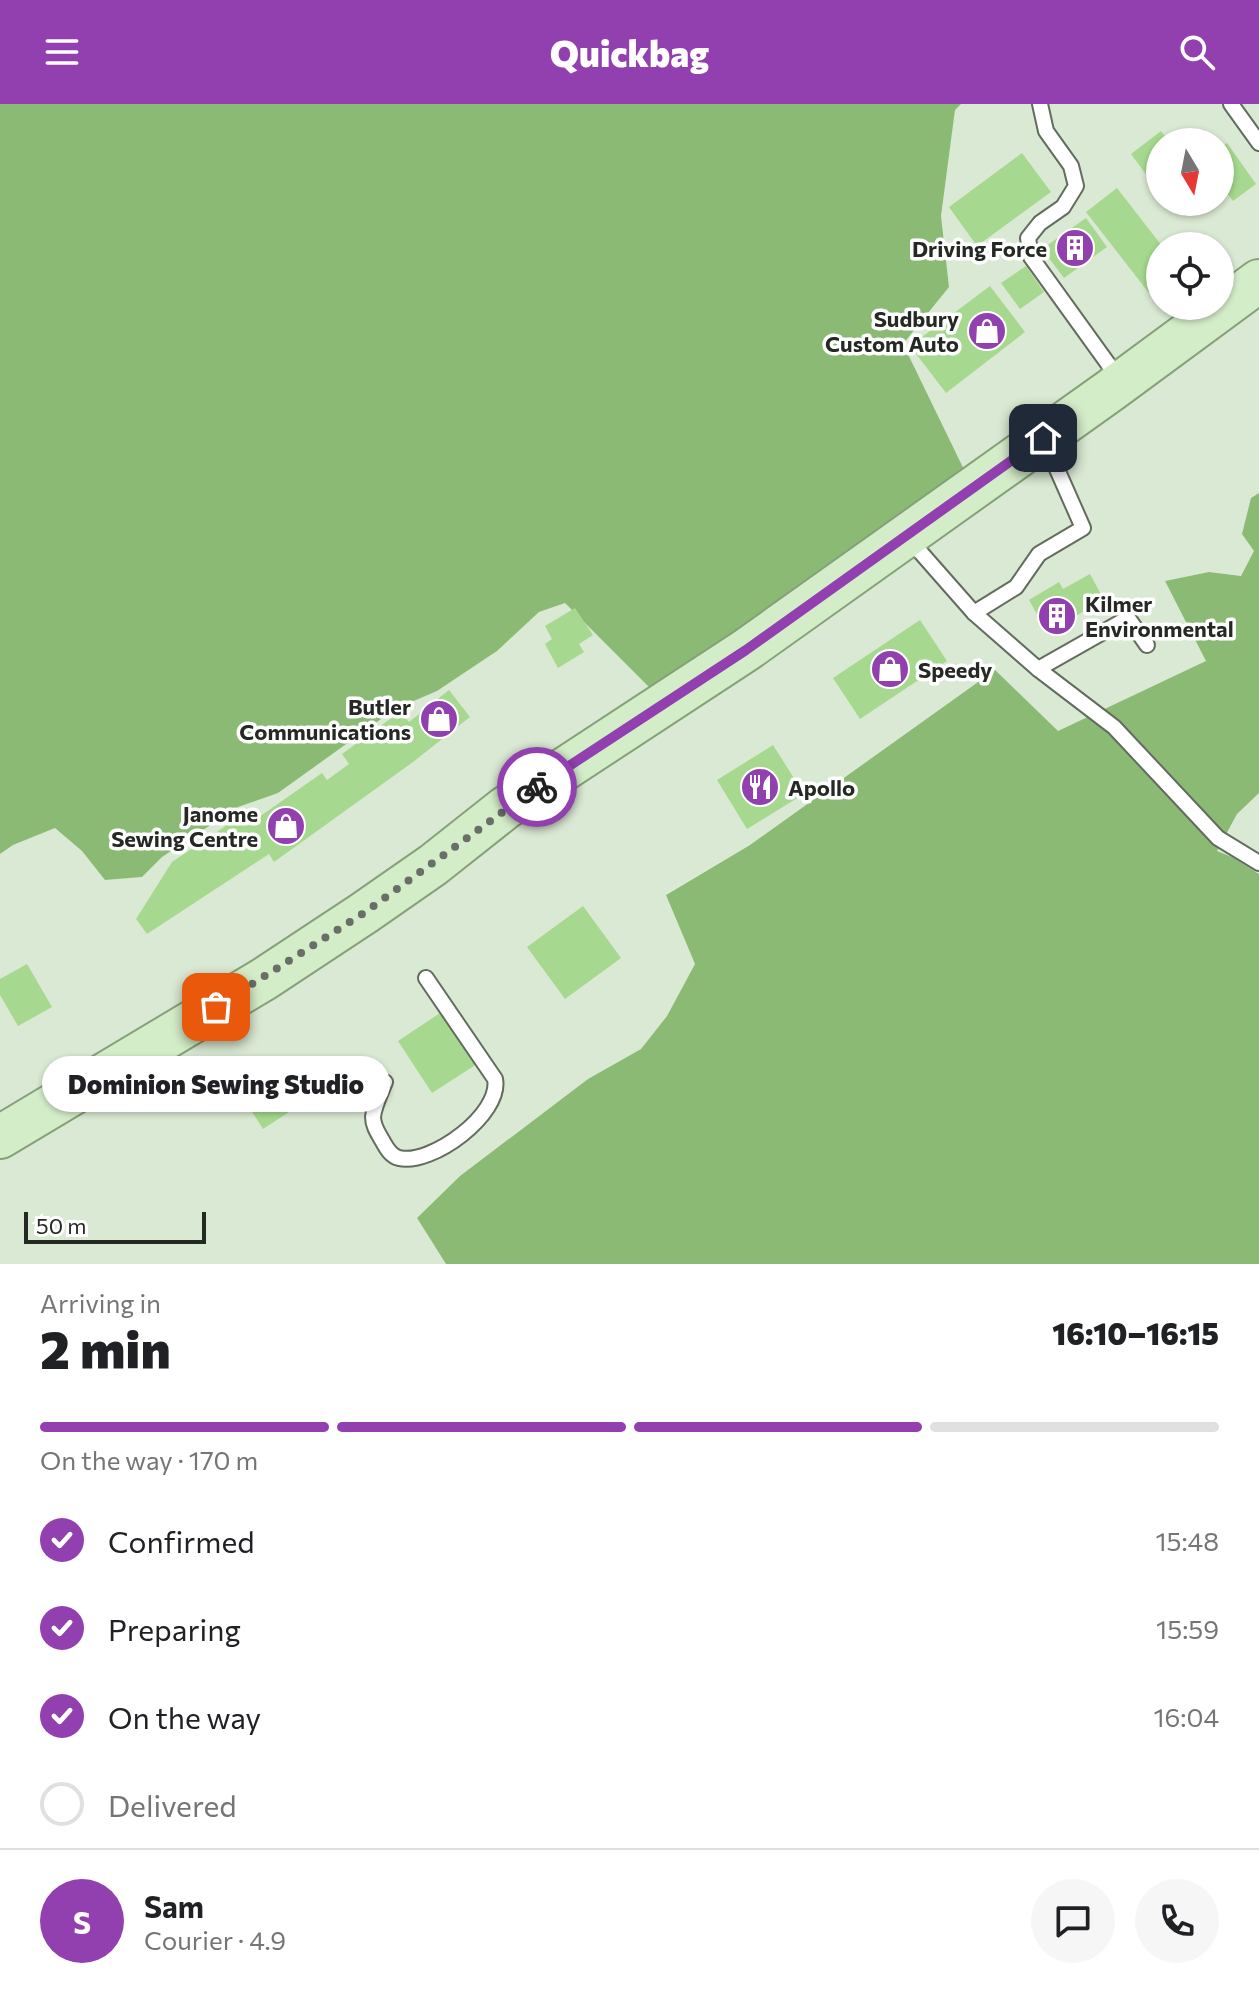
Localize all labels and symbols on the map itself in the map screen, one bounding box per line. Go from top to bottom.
north arrow [1146,128,1234,216]
building icon: Driving Force [1054,227,1096,269]
place label: Driving Force [912,235,1047,262]
place label: Sudbury Custom Auto [825,305,959,357]
shop icon: Sudbury Custom Auto [966,310,1008,352]
pin [1009,404,1077,472]
place label: Kilmer Environmental [1085,590,1234,642]
building icon: Kilmer Environmental [1036,595,1078,637]
shop icon: Speedy [869,648,911,690]
place label: Speedy [918,656,992,683]
place label: Butler Communications [239,693,411,745]
shop icon: Butler Communications [418,698,460,740]
courier [497,747,577,827]
restaurant icon: Apollo [739,766,781,808]
place label: Apollo [788,774,855,801]
place label: Janome Sewing Centre [111,800,258,852]
shop icon: Janome Sewing Centre [265,805,307,847]
pin [182,973,250,1041]
callout: Dominion Sewing Studio [42,1055,390,1111]
scale bar [24,1208,206,1244]

